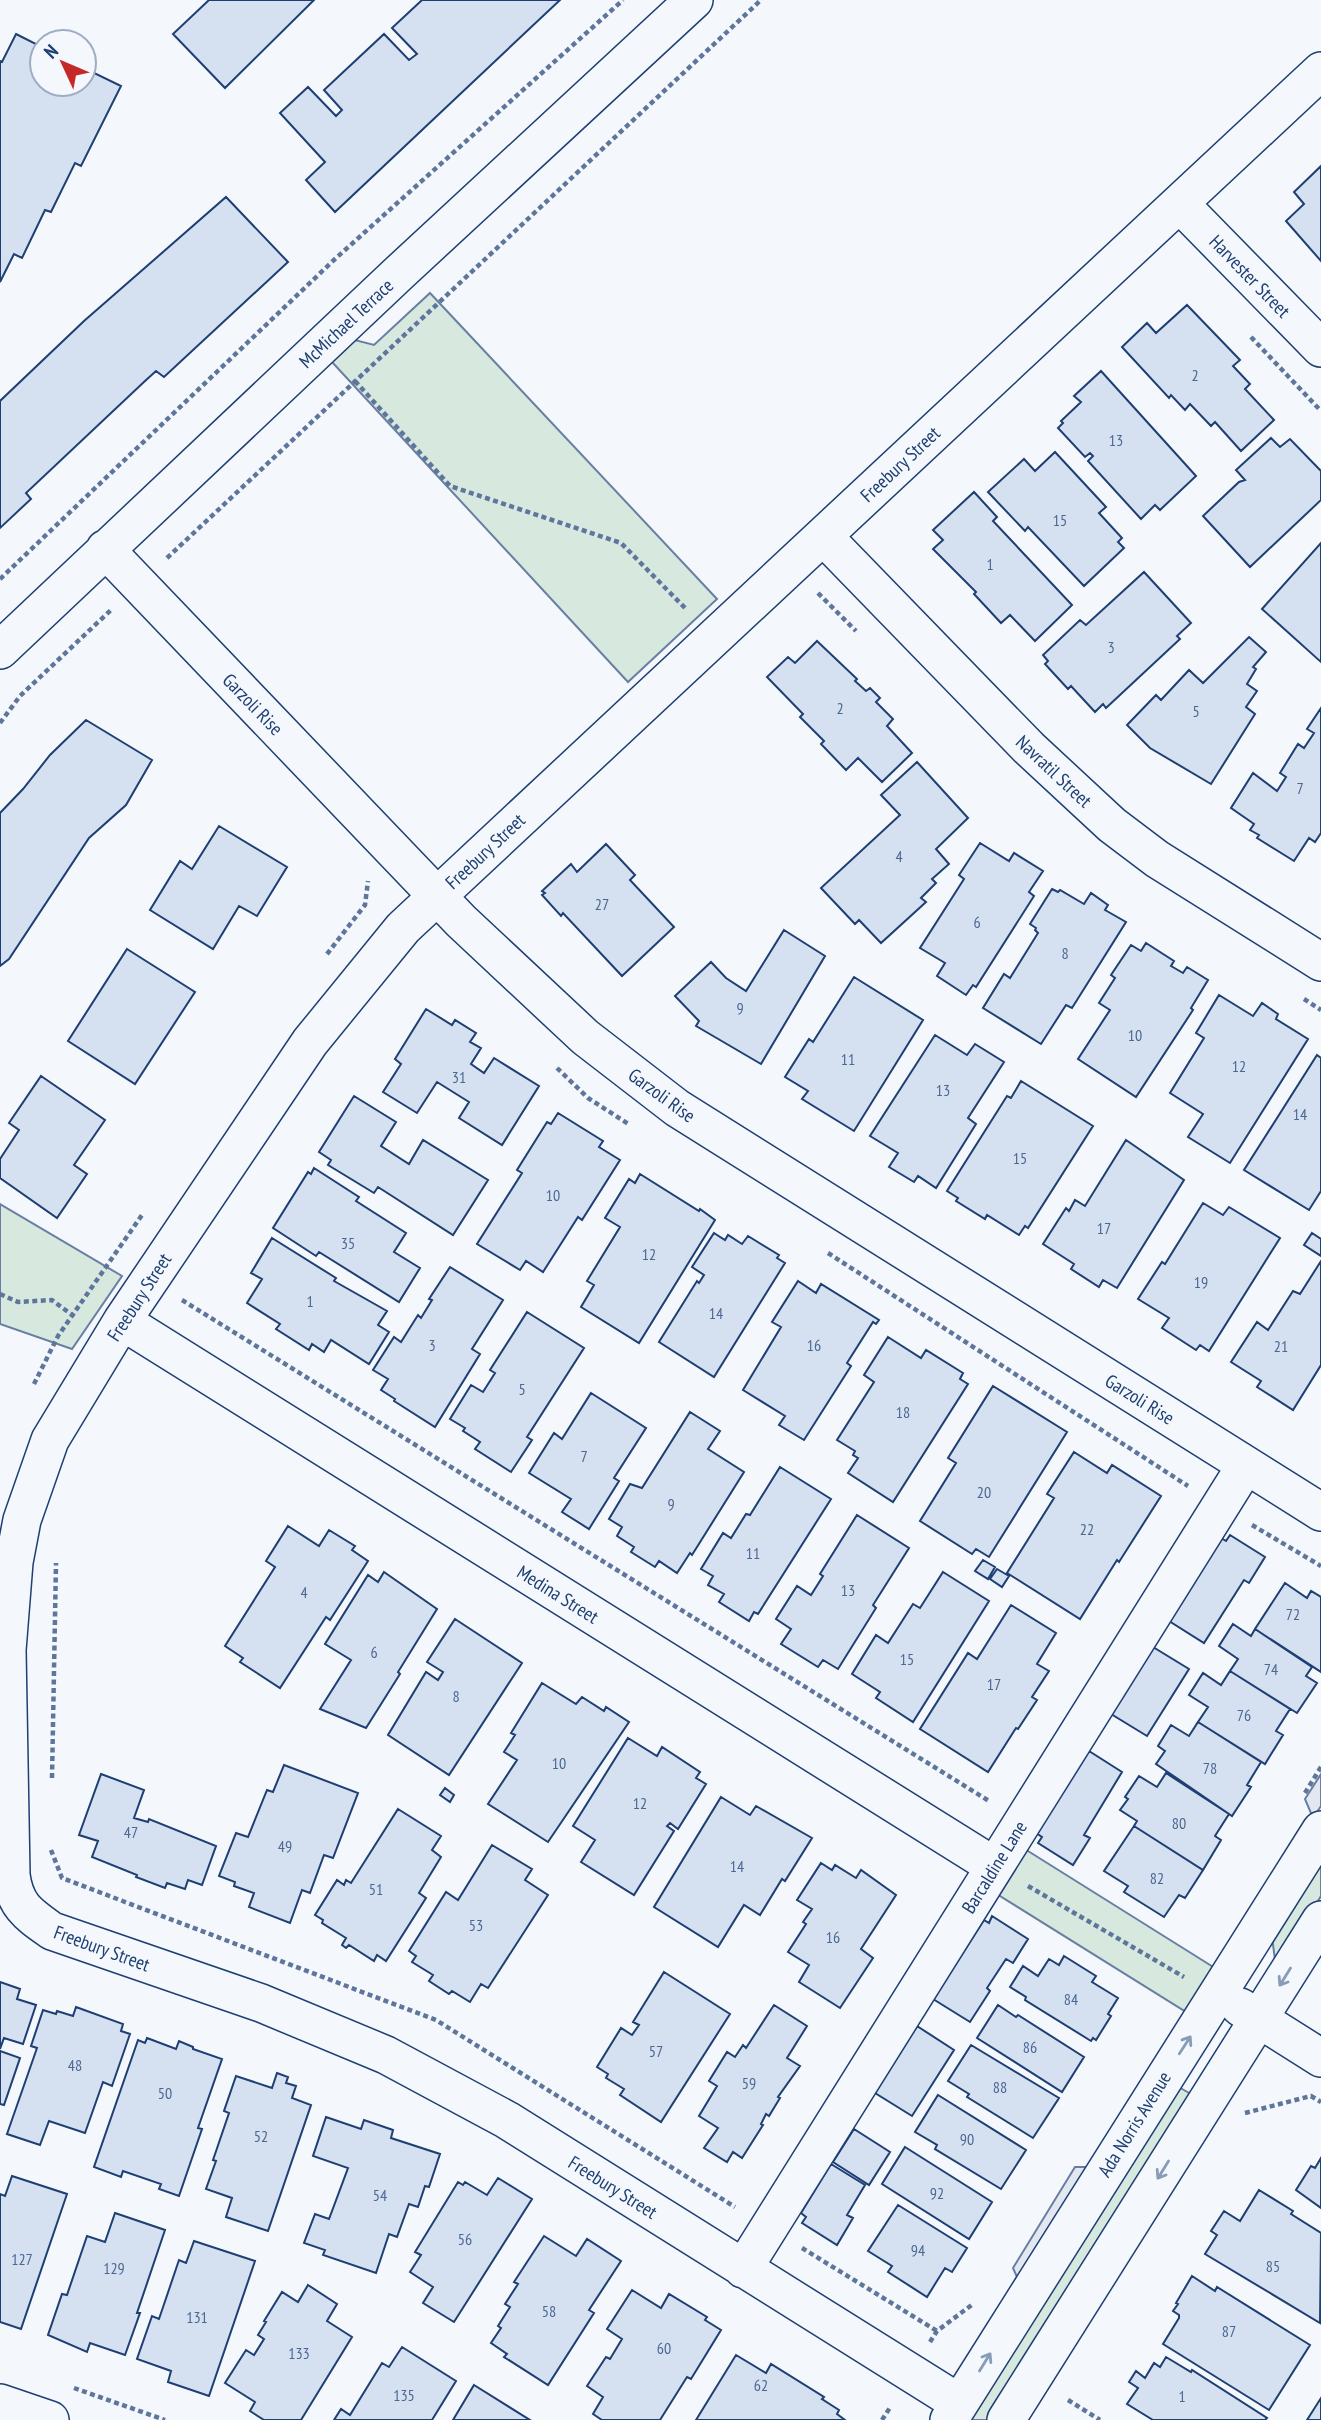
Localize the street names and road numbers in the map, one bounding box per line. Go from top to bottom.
street label: Harvester Street [1205,229,1296,323]
street label: McMichael Terrace [294,273,398,373]
street label: Freebury Street [855,421,945,507]
street label: Garzoli Rise [218,668,289,740]
street label: Navratil Street [1011,730,1098,813]
street label: Freebury Street [440,808,530,894]
street label: Garzoli Rise [624,1063,700,1127]
street label: Freebury Street [102,1248,177,1346]
street label: Garzoli Rise [1101,1368,1179,1430]
street label: Medina Street [513,1560,604,1629]
street label: Barcaldine Lane [956,1816,1032,1918]
street label: Freebury Street [51,1920,154,1977]
street label: Ada Norris Avenue [1092,2067,1176,2181]
street label: Freebury Street [564,2150,663,2224]

